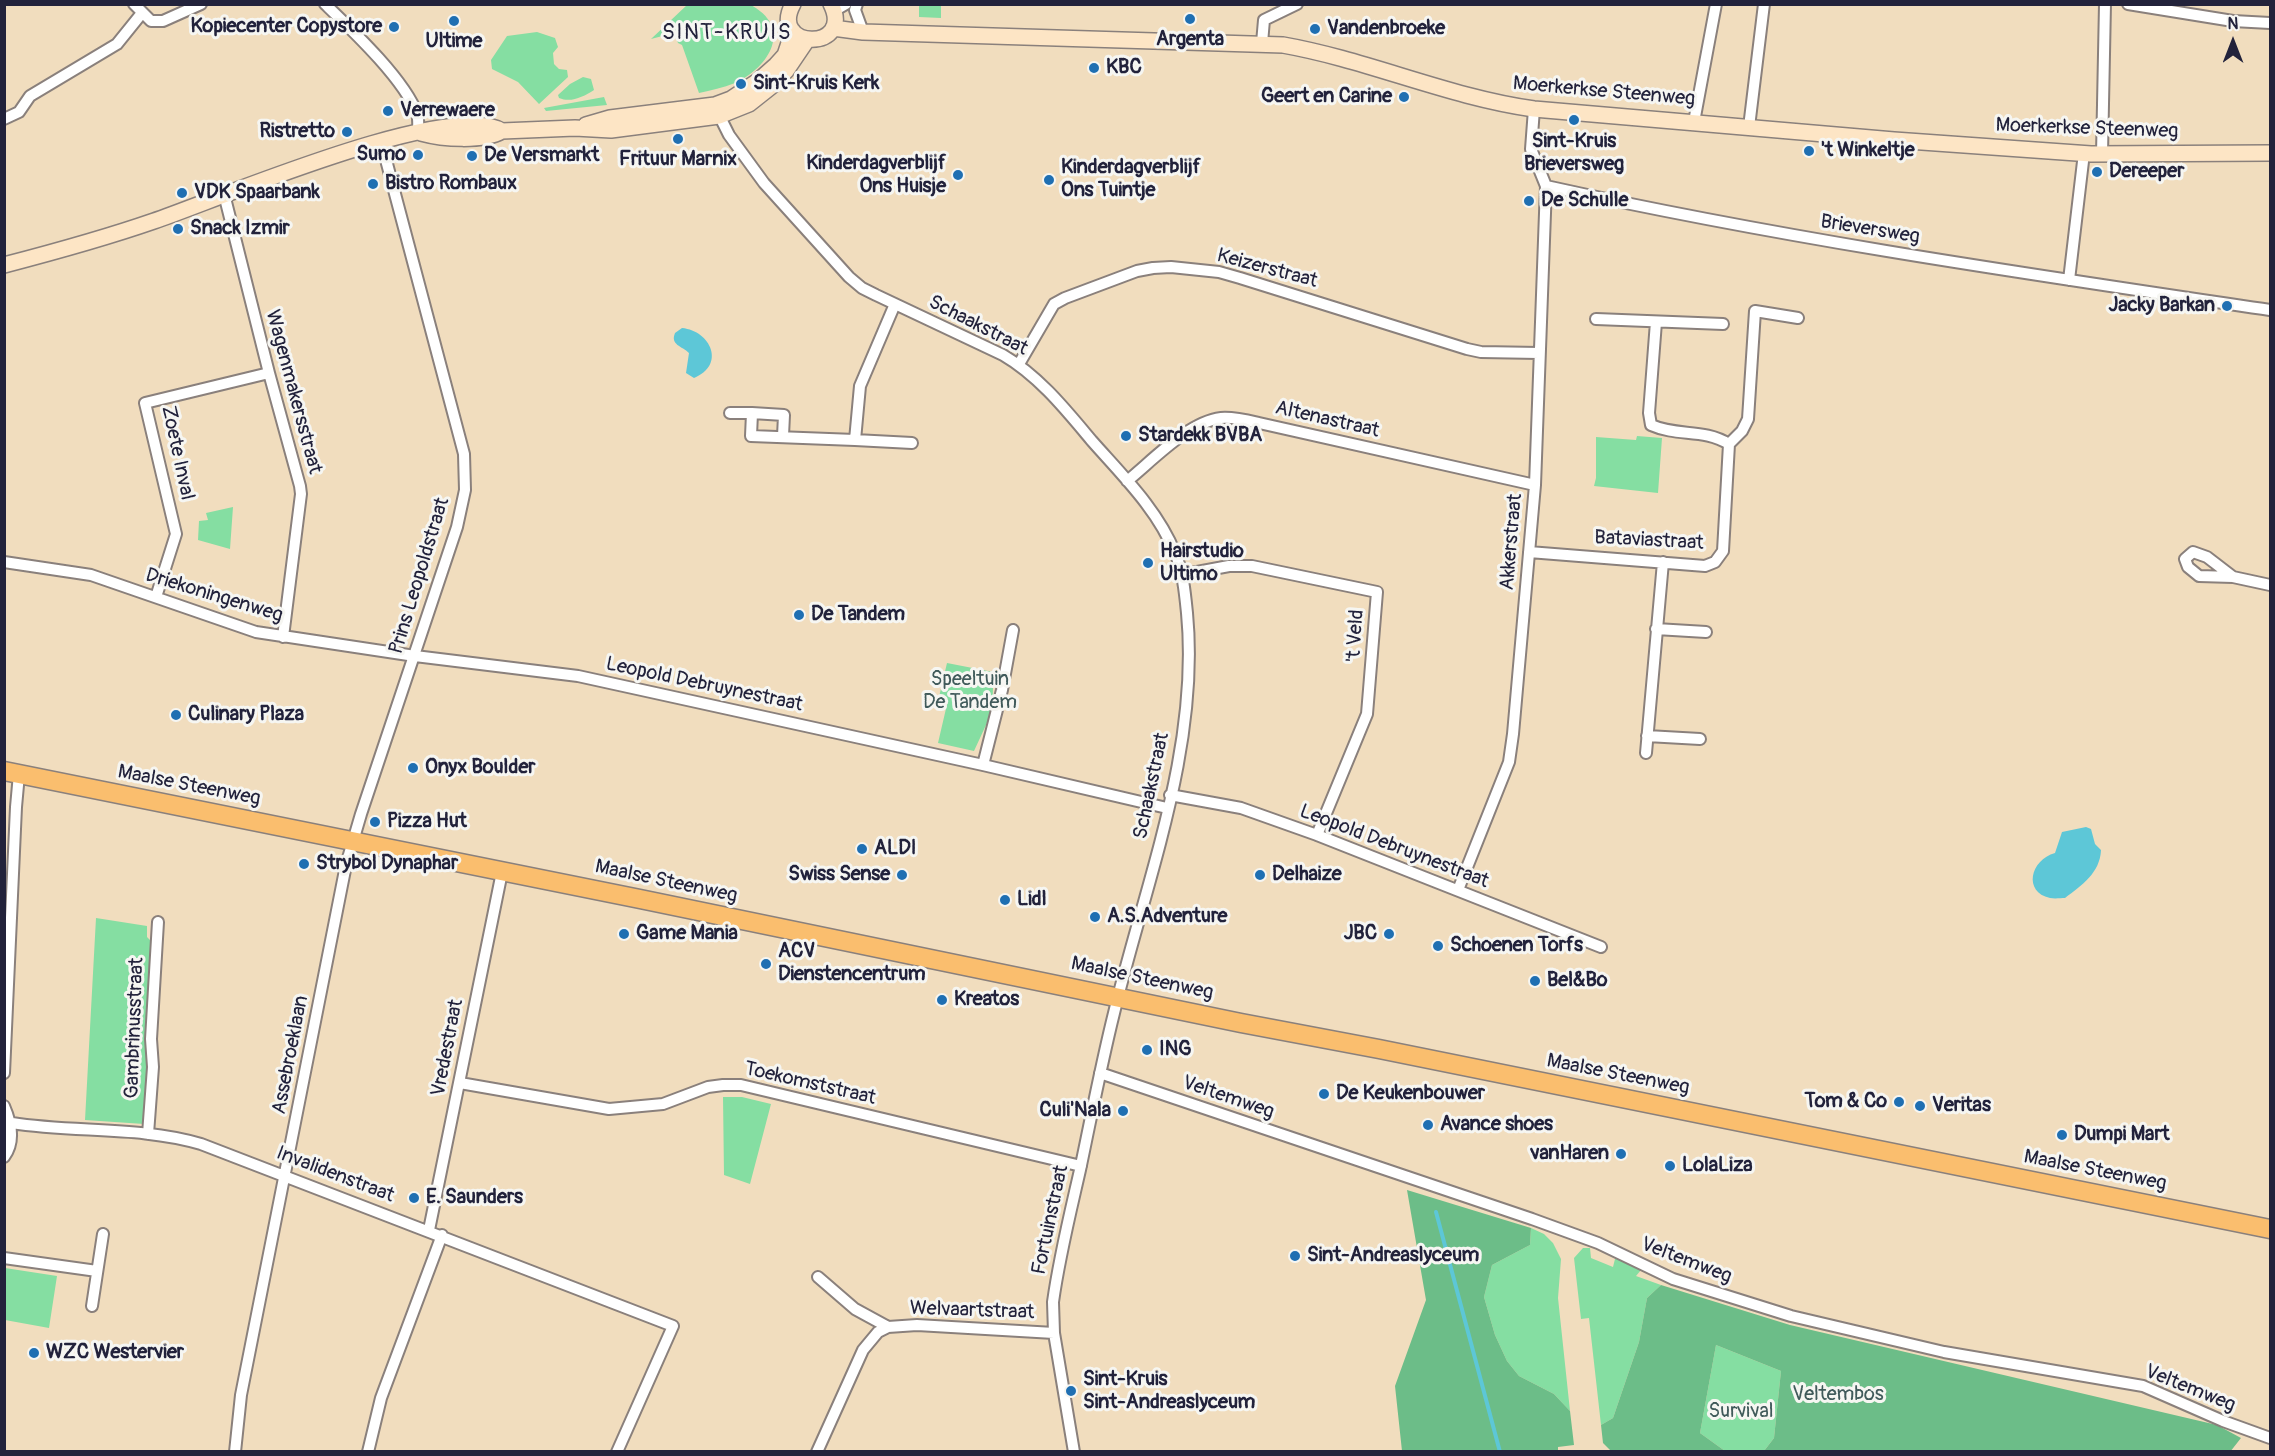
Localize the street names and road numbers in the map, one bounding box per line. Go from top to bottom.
street label: Moerkerkse Steenweg [1512,72,1696,112]
street label: Moerkerkse Steenweg [1995,114,2179,144]
street label: Brieversweg [1819,210,1921,250]
street label: Keizerstraat [1214,244,1320,294]
street label: Schaakstraat [924,291,1032,361]
street label: Wagenmakersstraat [260,307,326,477]
street label: Altenastraat [1273,396,1381,444]
street label: Zoete Inval [155,404,199,502]
street label: Akkerstraat [1496,493,1528,591]
street label: Prins Leopoldstraat [385,495,455,657]
street label: Bataviastraat [1594,526,1704,556]
street label: Driekoningenweg [142,564,286,628]
street label: 't Veld [1342,609,1370,663]
street label: Leopold Debruynestraat [603,652,805,718]
street label: Schaakstraat [1129,731,1175,841]
street label: Maalse Steenweg [116,760,262,812]
street label: Leopold Debruynestraat [1296,800,1492,894]
street label: Maalse Steenweg [593,855,739,909]
street label: Maalse Steenweg [1069,952,1215,1006]
street label: Gambrinusstraat [121,957,149,1099]
street label: Assebroeklaan [268,994,314,1116]
street label: Vredestraat [427,997,469,1099]
street label: Maalse Steenweg [1545,1049,1691,1101]
street label: Toekomststraat [742,1057,878,1111]
street label: Veltemweg [1179,1071,1277,1125]
street label: Invalidenstraat [273,1142,397,1208]
street label: Maalse Steenweg [2022,1145,2168,1197]
street label: Fortuinstraat [1028,1163,1074,1277]
street label: Veltemweg [1637,1233,1735,1289]
street label: Welvaartstraat [909,1297,1035,1325]
street label: Veltemweg [2141,1360,2239,1418]

